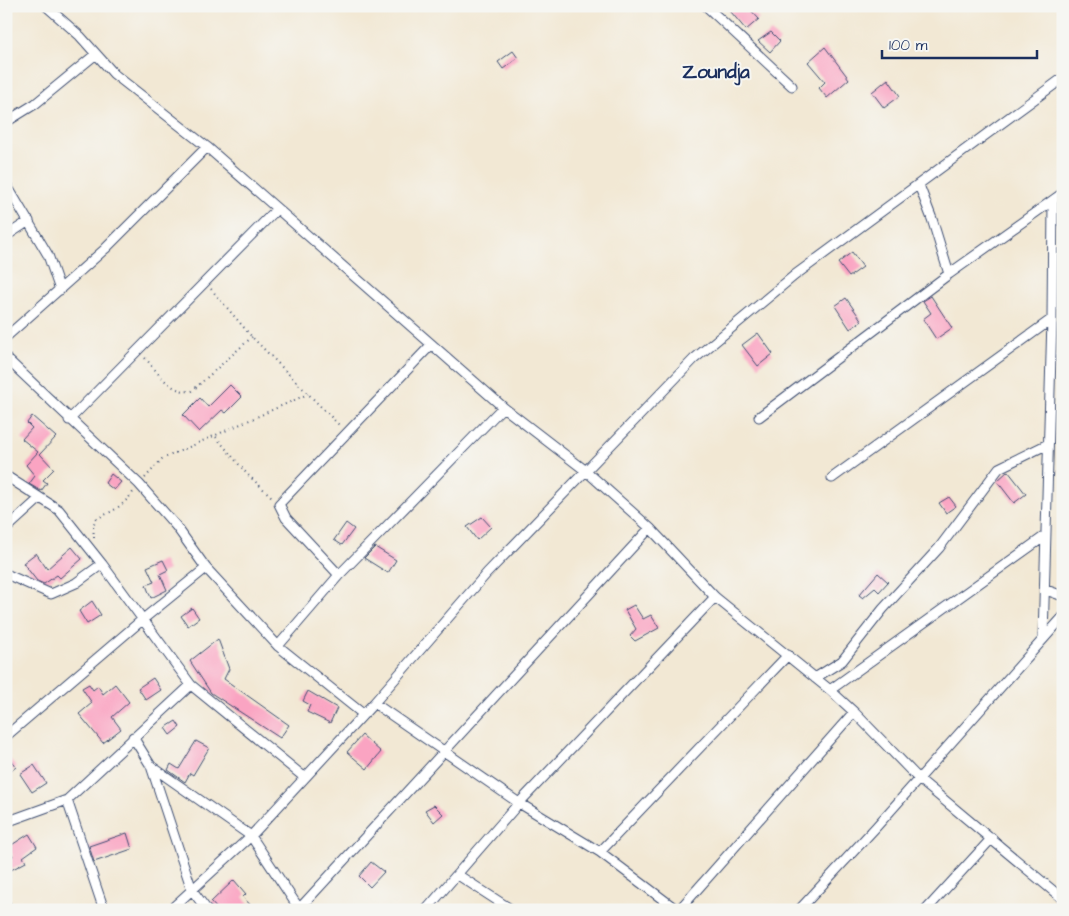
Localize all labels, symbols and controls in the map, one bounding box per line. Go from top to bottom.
scale bar [882,28,1036,60]
text: 100 m [889,35,928,56]
district label: Zoundja [682,59,750,86]

